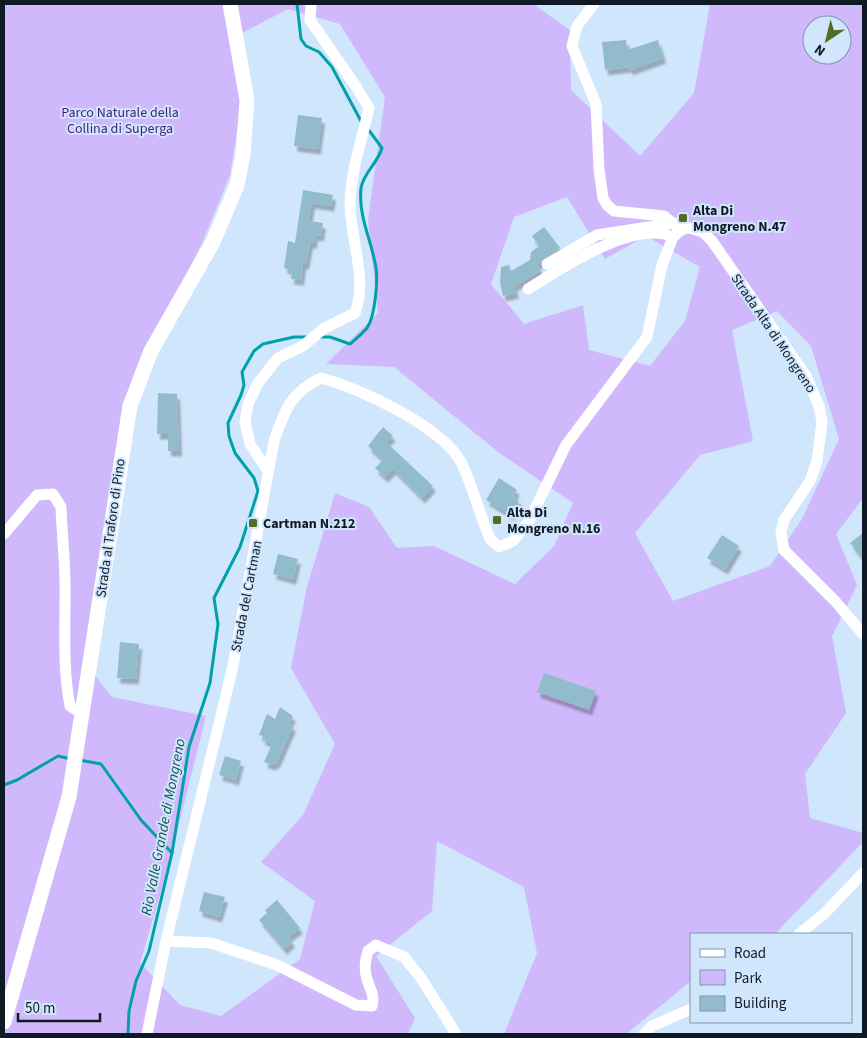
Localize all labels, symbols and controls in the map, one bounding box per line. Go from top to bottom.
north arrow [802,15,852,65]
text: N [811,39,830,61]
park label: Parco Naturale della Collina di Superga [61,103,179,139]
place label: Alta Di Mongreno N.47 [692,201,786,237]
marker: Alta Di Mongreno N.47 [677,212,689,224]
street label: Strada Alta di Mongreno [726,270,821,397]
street label: Strada al Traforo di Pino [91,457,131,599]
place label: Alta Di Mongreno N.16 [506,503,600,539]
place label: Cartman N.212 [263,514,355,534]
marker: Alta Di Mongreno N.16 [491,514,503,526]
marker: Cartman N.212 [247,517,259,529]
street label: Strada del Cartman [226,539,268,654]
water label: Rio Valle Grande di Mongreno [136,737,191,917]
legend [690,933,852,1023]
text: Road [734,943,766,964]
text: Park [734,968,763,989]
scale bar [18,990,100,1022]
text: Building [734,993,787,1014]
text: 50 m [25,998,55,1019]

